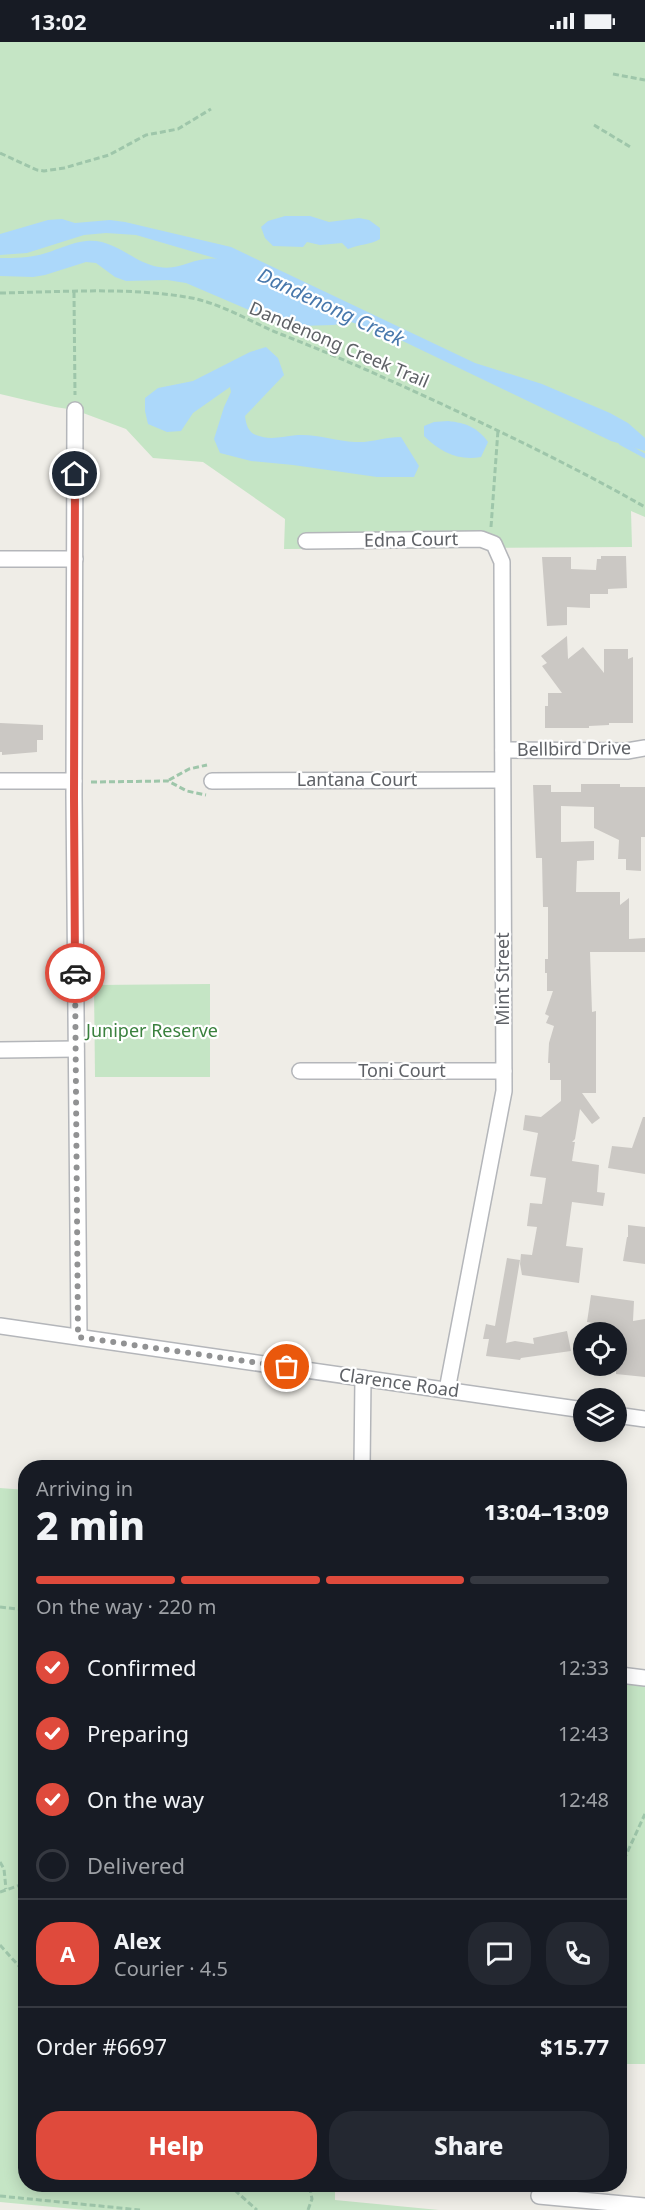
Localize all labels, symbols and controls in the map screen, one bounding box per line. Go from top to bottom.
text: 13:02 [30,6,87,36]
water label: Dandenong Creek [254,261,410,353]
street label: Dandenong Creek Trail [246,295,433,393]
pin [49,448,100,499]
icon: home [58,457,91,490]
street label: Edna Court [364,526,459,552]
street label: Bellbird Drive [517,735,631,761]
street label: Lantana Court [297,767,418,791]
street label: Mint Street [490,932,514,1026]
courier [45,943,105,1003]
icon: car [59,957,92,990]
park label: Juniper Reserve [84,1018,218,1042]
street label: Toni Court [358,1058,446,1082]
map controls [573,1322,627,1442]
button: locate [573,1322,627,1376]
pin [261,1341,312,1392]
icon: bag [270,1350,303,1383]
street label: Clarence Road [337,1362,461,1402]
button: layers [573,1388,627,1442]
text: Arriving in [36,1475,133,1502]
text: 13:04–13:09 [484,1496,609,1526]
text: 2 min [36,1498,145,1551]
text: On the way · 220 m [36,1593,216,1620]
icon: check [36,1651,69,1684]
text: Confirmed [87,1652,197,1682]
text: 12:33 [558,1654,609,1681]
icon: check [36,1717,69,1750]
text: Preparing [87,1718,189,1748]
text: 12:43 [558,1720,609,1747]
icon: check [36,1783,69,1816]
text: On the way [87,1784,204,1814]
text: 12:48 [558,1786,609,1813]
text: Delivered [87,1850,185,1880]
button: chat [468,1922,531,1985]
button: phone [546,1922,609,1985]
text: Alex [114,1925,161,1955]
text: A [60,1938,75,1968]
text: Courier · 4.5 [114,1955,228,1982]
text: Order #6697 [36,2031,167,2061]
text: $15.77 [540,2031,609,2061]
button: Help [36,2111,317,2180]
button: Share [329,2111,609,2180]

